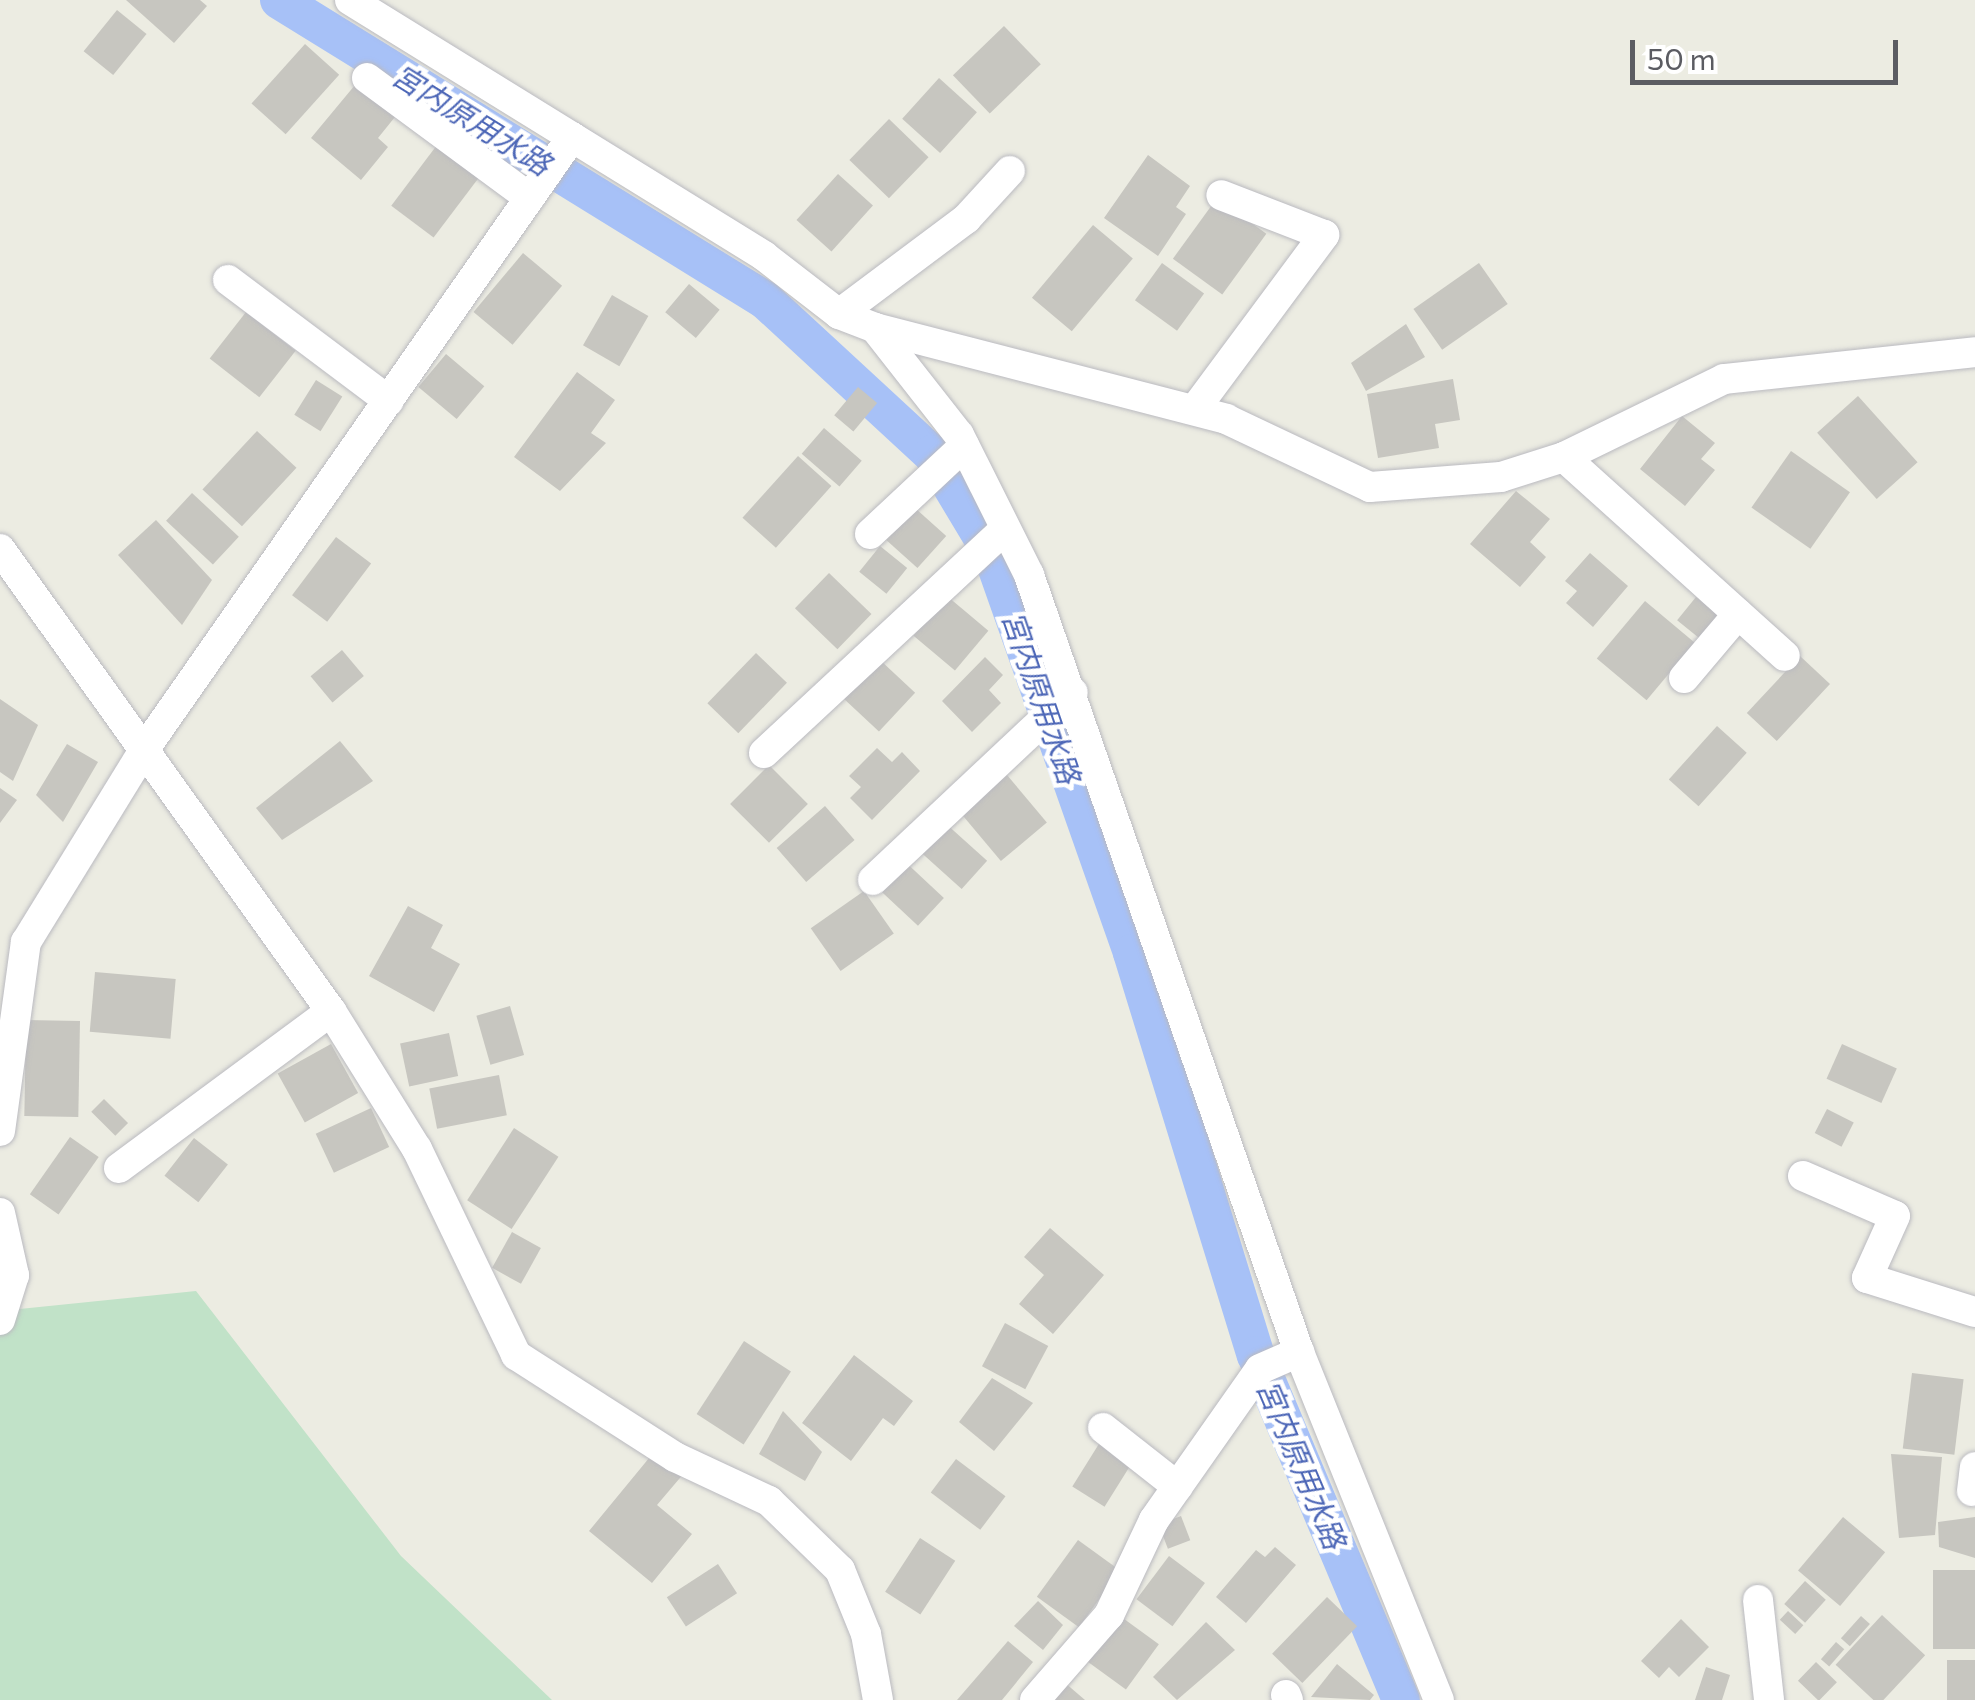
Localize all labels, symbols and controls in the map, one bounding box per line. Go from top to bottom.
scale bar [1635,20,1902,82]
text: 50 m [1647,39,1716,76]
water label: 宮内原用水路 [386,56,558,182]
water label: 宮内原用水路 [996,606,1088,788]
water label: 宮内原用水路 [1250,1374,1354,1554]

